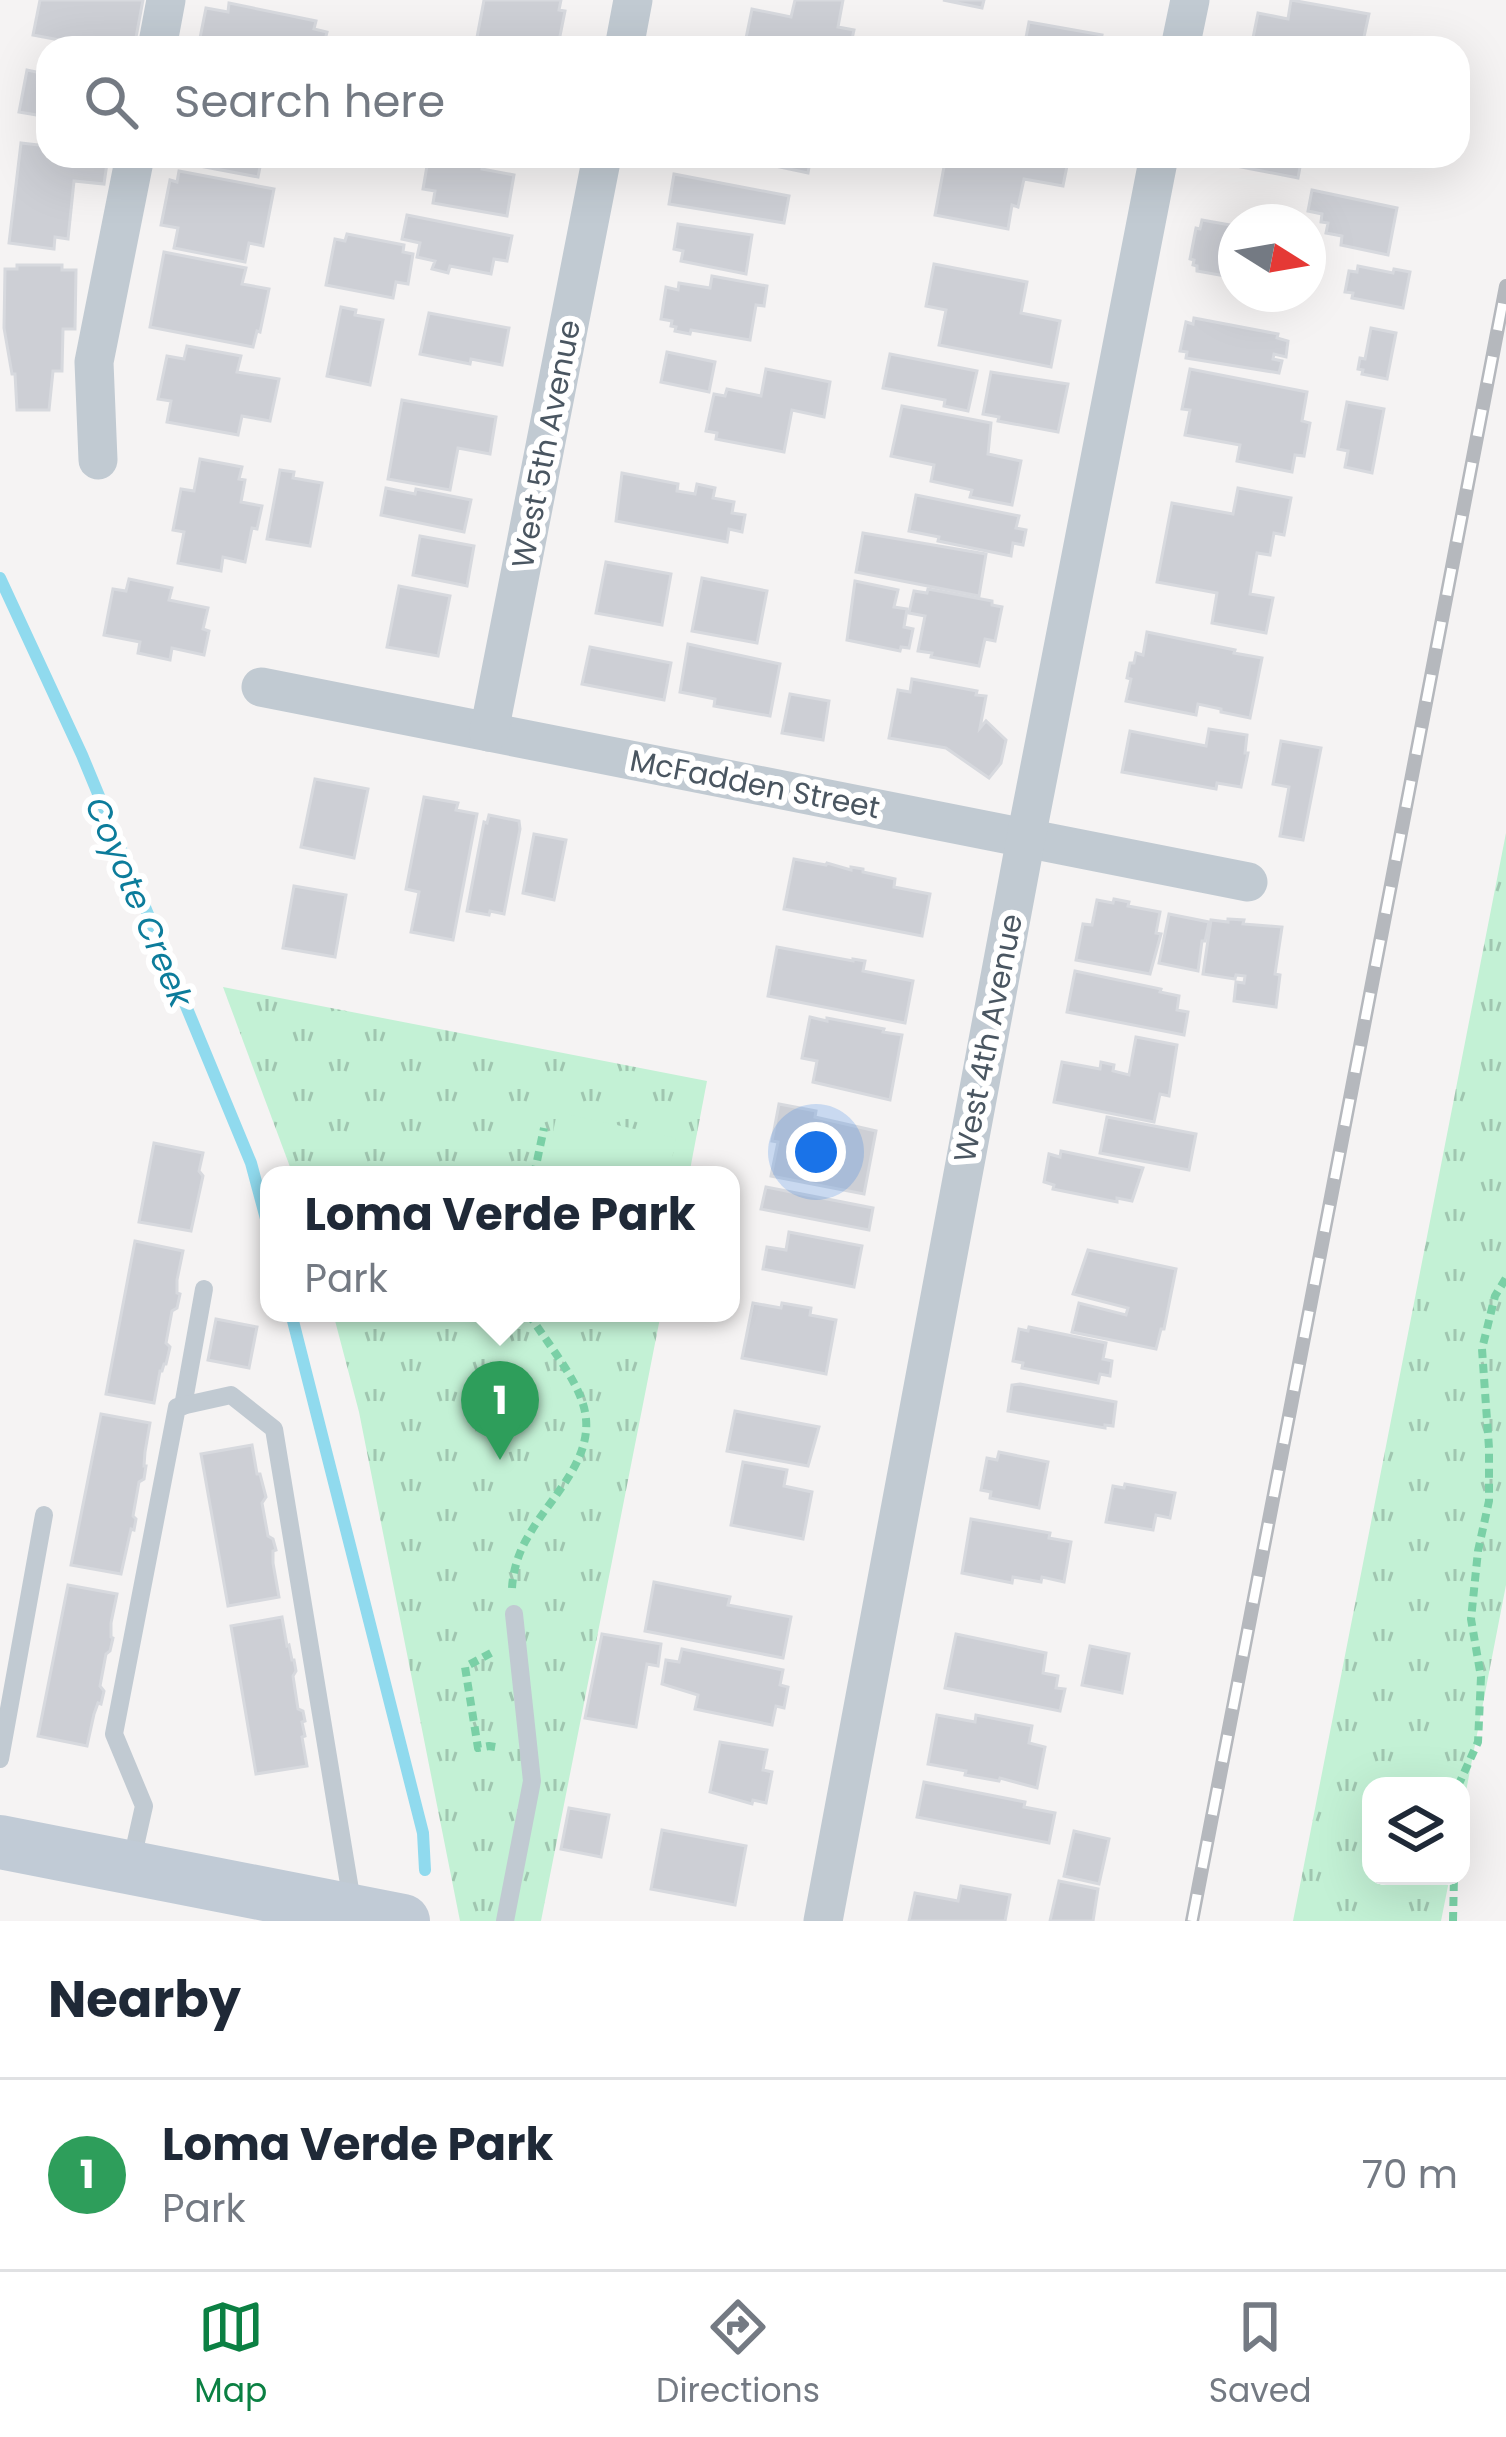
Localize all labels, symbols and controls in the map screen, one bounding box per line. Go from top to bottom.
search box [36,36,1470,168]
icon: search [78,69,144,135]
text: Search here [174,70,445,133]
north arrow [1218,204,1326,312]
street label: West 5th Avenue [501,316,591,572]
street label: McFadden Street [626,739,884,829]
water label: Coyote Creek [74,790,205,1016]
street label: West 4th Avenue [943,910,1033,1166]
your location [786,1122,846,1182]
popup [260,1166,740,1322]
text: Loma Verde Park [304,1183,696,1246]
text: Park [304,1251,388,1306]
pin: 1 [461,1361,539,1460]
map controls [1362,1777,1470,1885]
button: layers [1362,1777,1470,1885]
text: Nearby [48,1963,241,2035]
text: Loma Verde Park [162,2113,553,2176]
text: 1 [80,2147,94,2202]
text: 70 m [1362,2147,1458,2202]
text: Park [162,2181,246,2236]
tab: Map [194,2294,267,2416]
tab: Directions [656,2294,820,2416]
tab: Saved [1209,2294,1312,2416]

